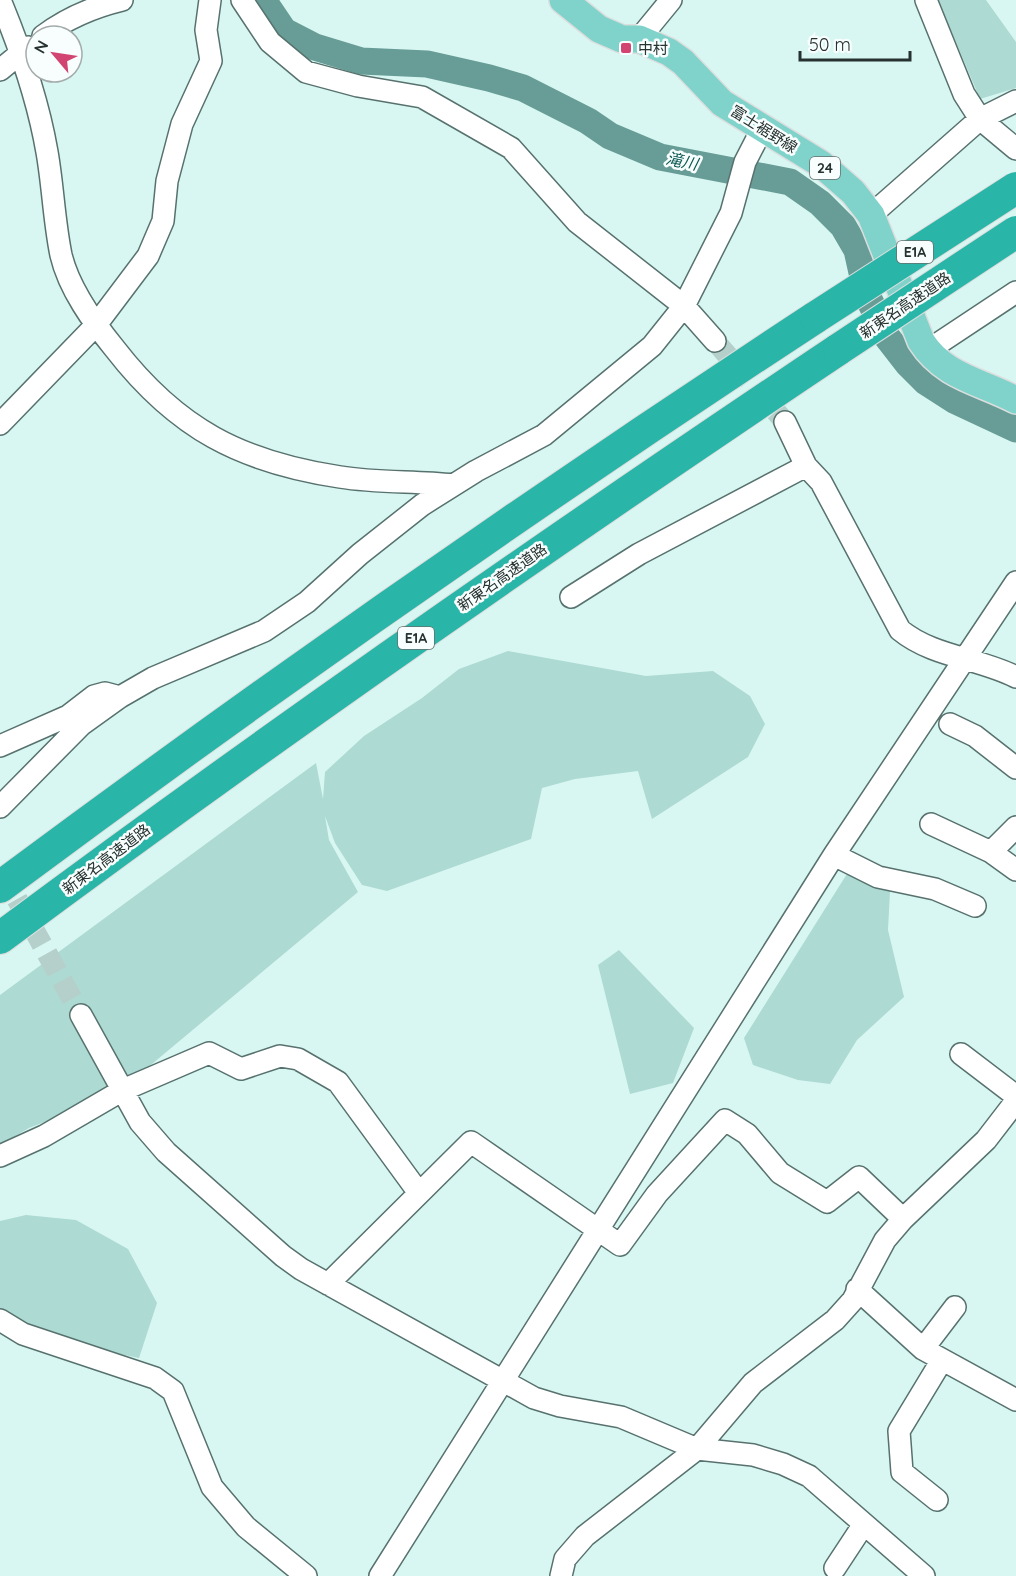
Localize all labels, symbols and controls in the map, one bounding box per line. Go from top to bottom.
north arrow [24,24,84,84]
scale bar [800,24,910,62]
text: 50 m [809,33,851,56]
text: N [29,37,52,57]
place label: 中村 [638,39,668,58]
marker: 中村 [619,41,633,55]
street label: 富士裾野線 [727,101,801,157]
water label: 滝川 [664,148,702,175]
road number: 24 [810,157,840,179]
road number: E1A [897,241,933,263]
street label: 新東名高速道路 [856,268,954,342]
street label: 新東名高速道路 [454,539,550,615]
road number: E1A [398,627,434,649]
street label: 新東名高速道路 [58,820,154,898]

